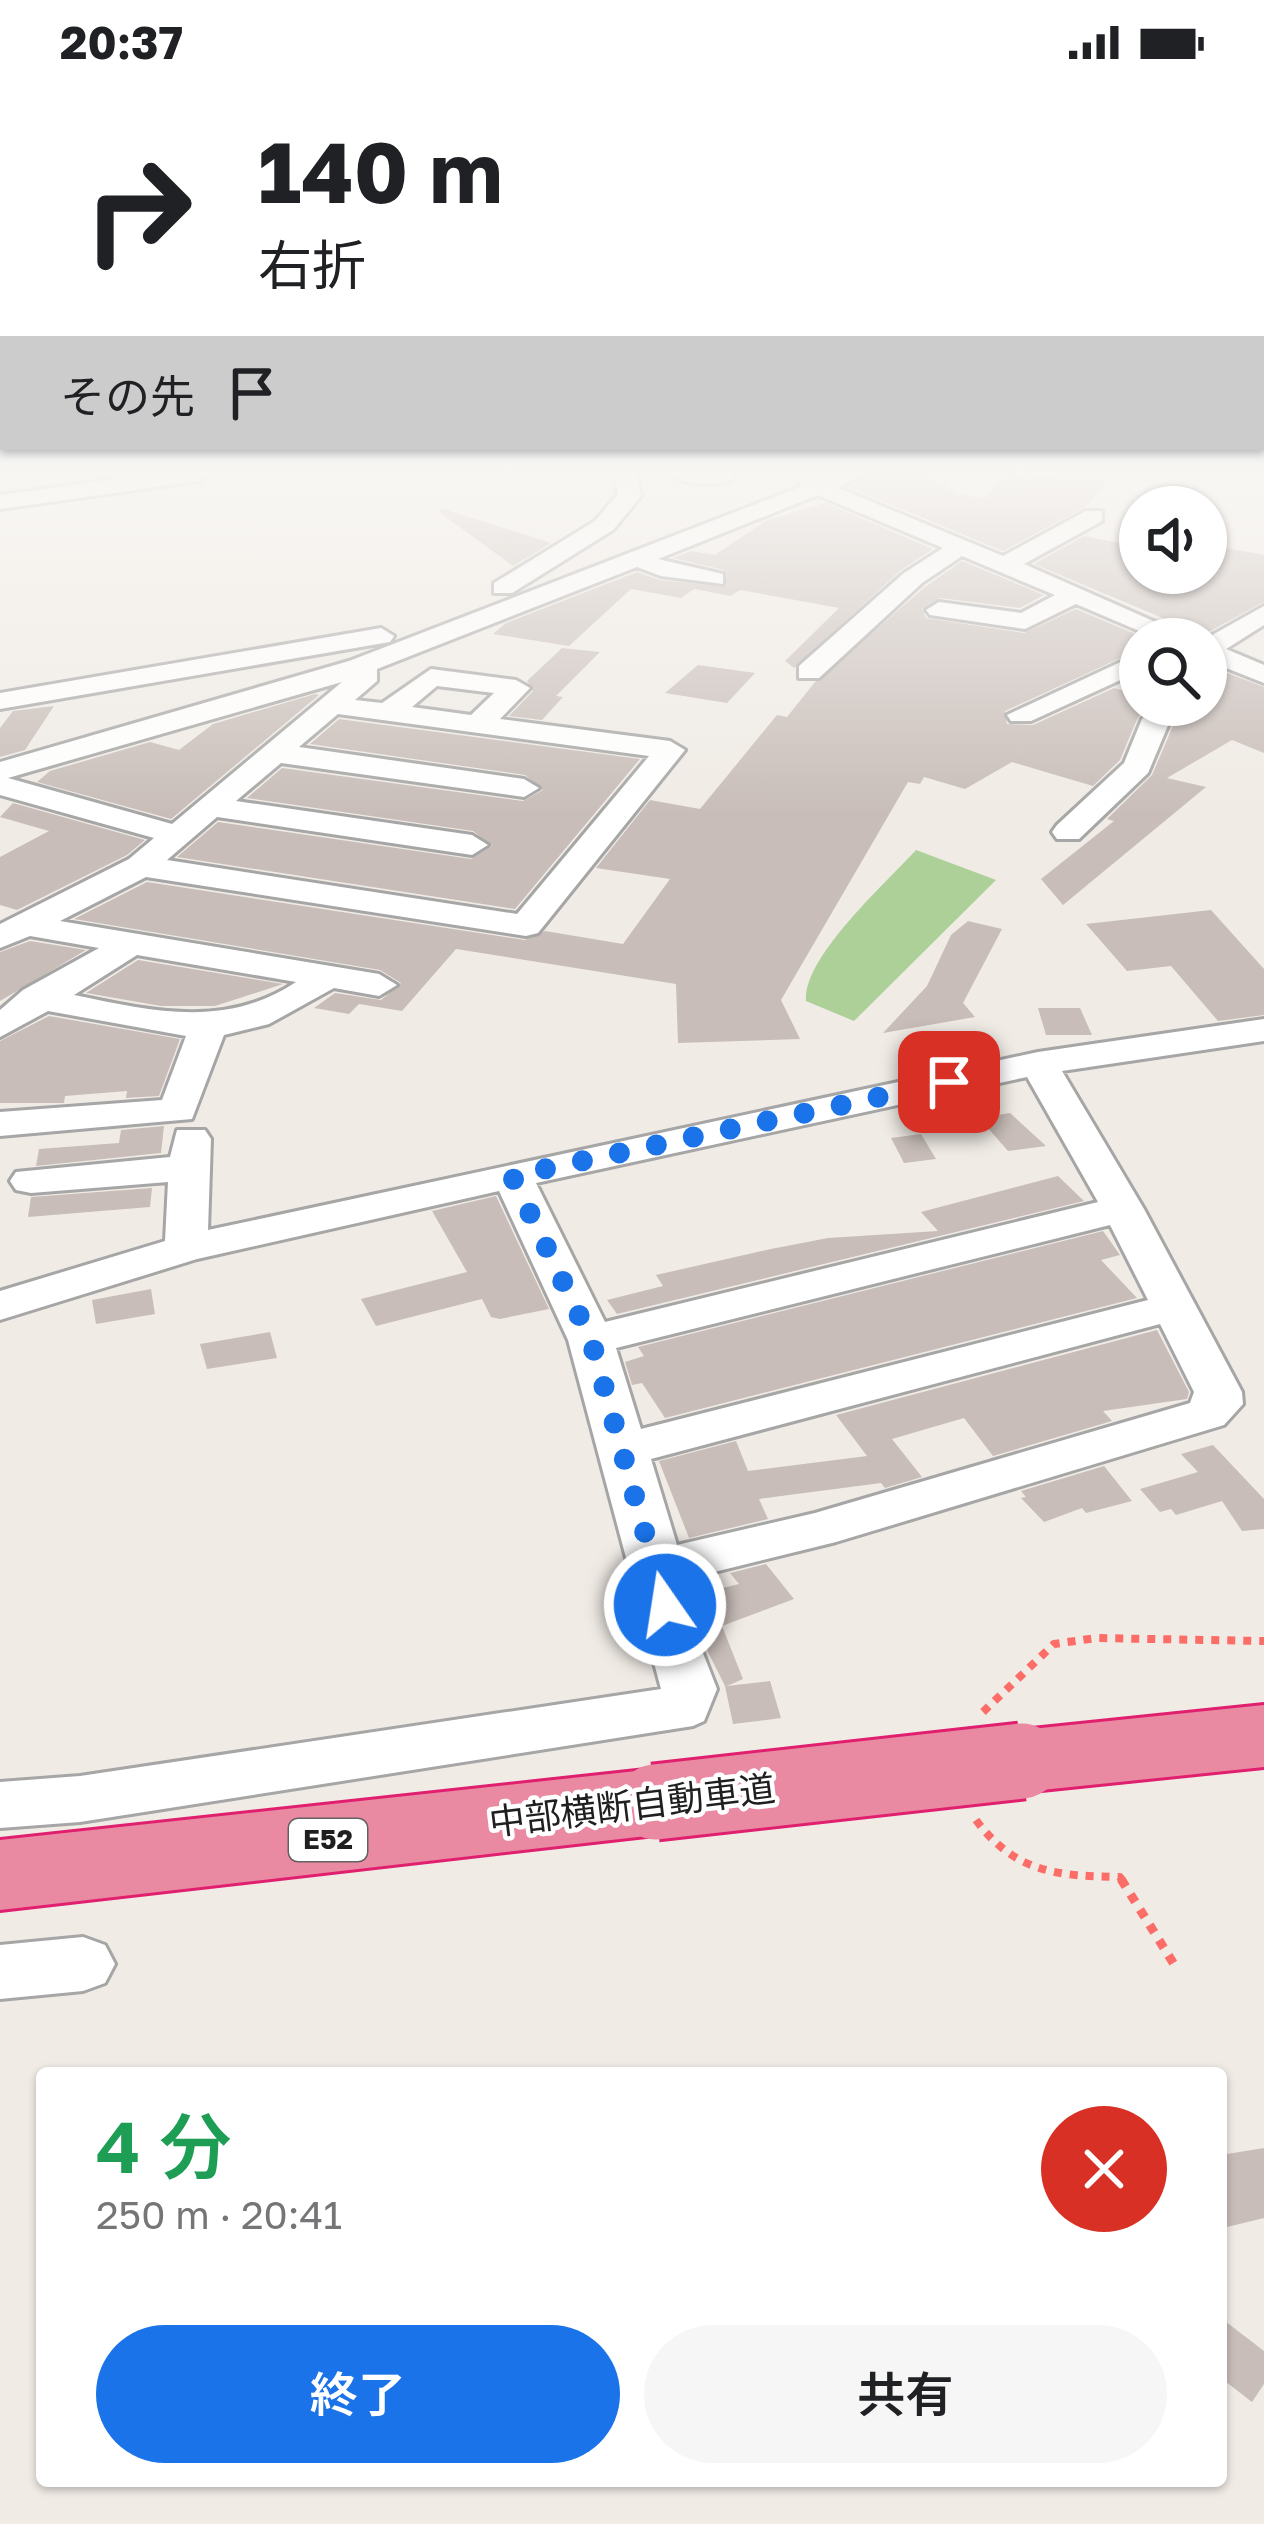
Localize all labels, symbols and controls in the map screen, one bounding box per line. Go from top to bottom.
text: 20:37 [60,15,183,69]
text: 140 m [258,121,503,221]
icon: right [60,132,216,288]
text: 右折 [258,232,366,297]
icon: arrive [219,360,285,426]
text: その先 [60,369,195,423]
map controls [1119,486,1227,726]
button: sound [1119,486,1227,594]
button: search [1119,618,1227,726]
pin [898,1031,1000,1133]
icon: arrive [916,1049,982,1115]
position arrow [602,1542,728,1668]
street label: 中部横断自動車道 [486,1766,777,1843]
road number: E52 [289,1819,367,1861]
text: 4 分 [96,2102,231,2189]
button: close [1041,2106,1167,2232]
text: 250 m · 20:41 [96,2191,342,2238]
button: 終了 [96,2325,620,2463]
button: 共有 [644,2325,1167,2463]

